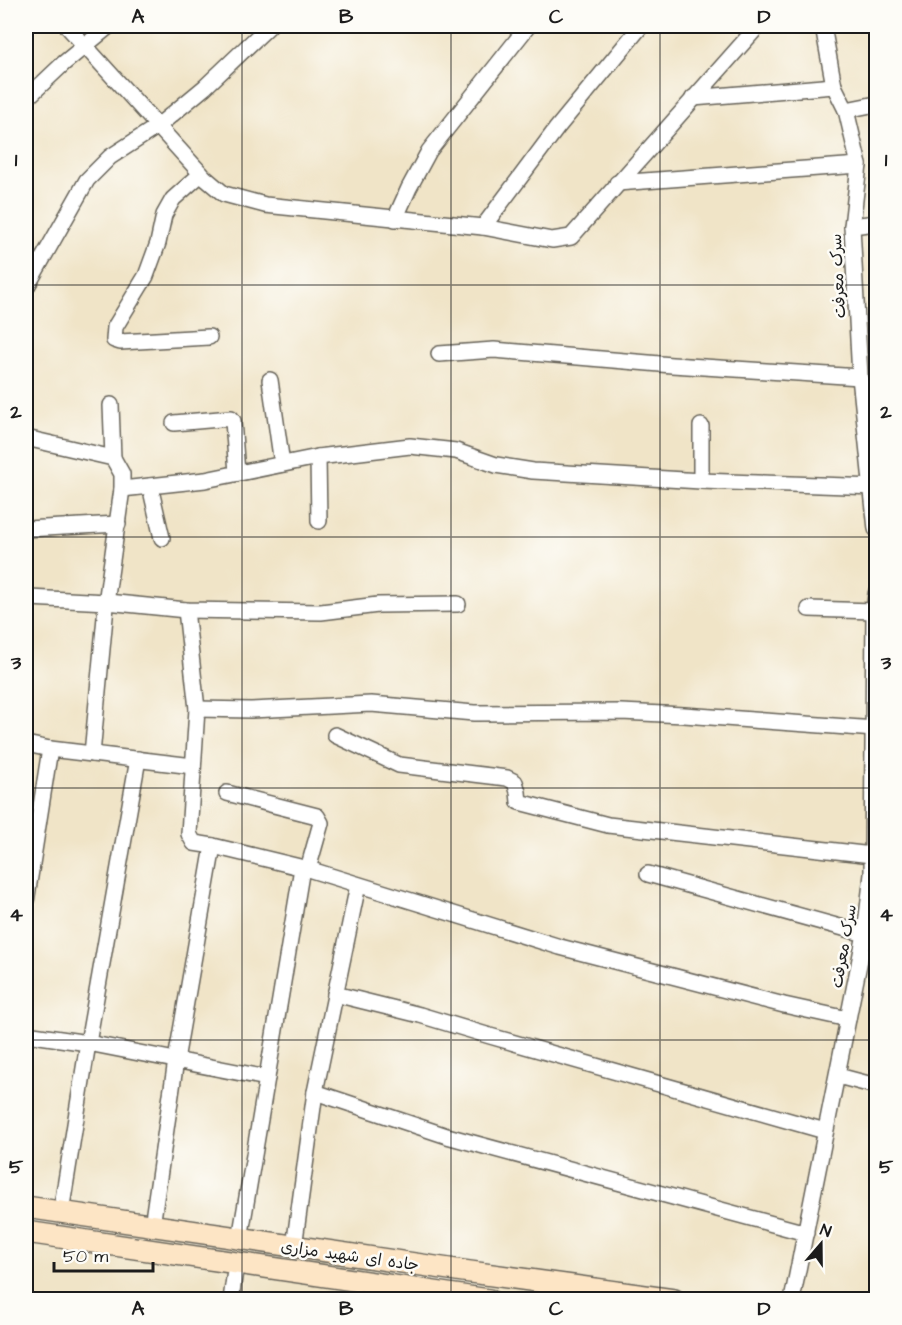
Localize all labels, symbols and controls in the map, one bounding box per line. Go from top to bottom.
text: A [132,3,145,31]
text: B [339,3,354,31]
text: C [549,3,564,31]
text: D [758,3,771,31]
text: 1 [15,146,18,174]
text: 1 [885,146,888,174]
street label: سرک معرفت [825,233,851,319]
text: 2 [9,398,22,426]
text: 2 [879,398,892,426]
text: 3 [10,649,22,677]
text: 3 [880,649,892,677]
text: 4 [9,901,23,929]
text: 4 [879,901,893,929]
street label: سرک معرفت [826,903,862,990]
text: 5 [9,1153,24,1181]
text: 5 [879,1153,894,1181]
north arrow [791,1214,851,1274]
text: N [817,1219,834,1243]
scale bar [54,1235,153,1273]
street label: جاده ای شهید مزاری [279,1235,420,1277]
text: 50 m [63,1244,108,1269]
text: A [132,1295,145,1323]
text: B [339,1295,354,1323]
text: C [549,1295,564,1323]
text: D [758,1295,771,1323]

